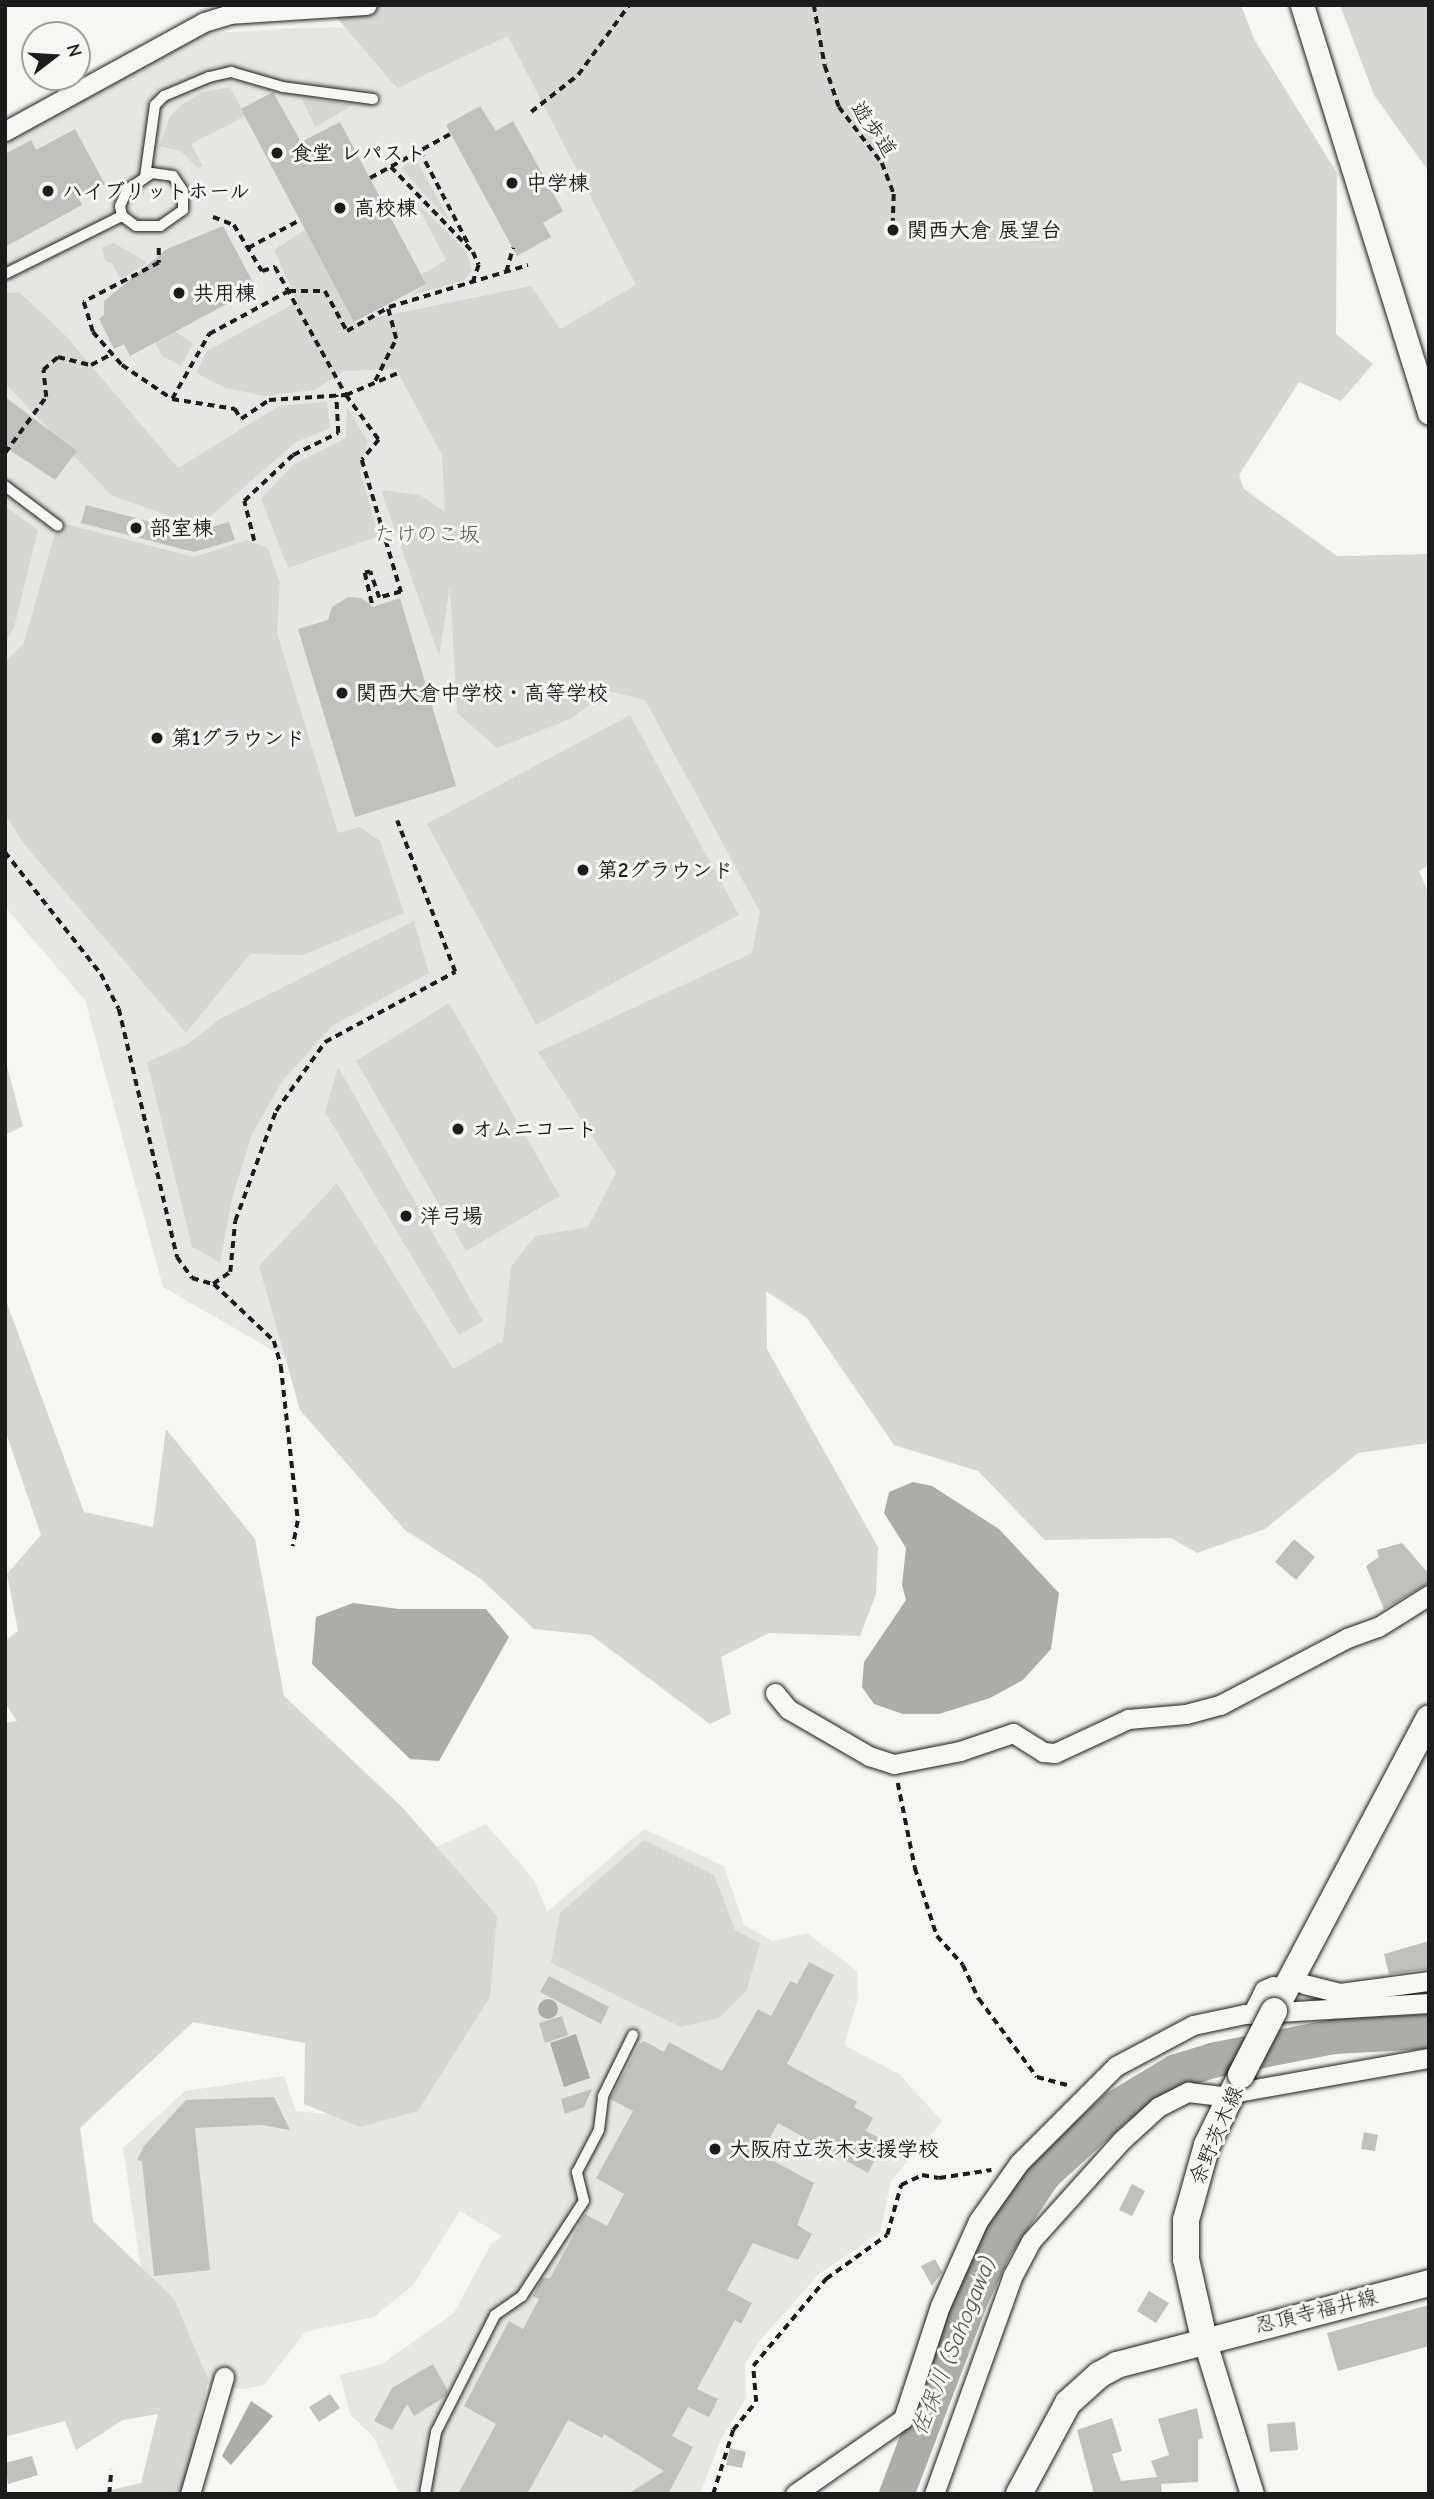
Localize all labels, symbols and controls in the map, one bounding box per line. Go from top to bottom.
north arrow [21,21,91,91]
text: N [62,41,86,60]
street label: 遊歩道 [846,96,902,162]
place label: 食堂 レパスト [291,140,424,166]
marker: 食堂 レパスト [269,145,285,161]
place label: 中学棟 [526,170,589,196]
marker: 中学棟 [504,175,520,191]
place label: ハイブリットホール [62,178,251,204]
marker: ハイブリットホール [40,183,56,199]
place label: 高校棟 [354,195,417,221]
marker: 高校棟 [332,200,348,216]
place label: 関西大倉 展望台 [907,217,1061,243]
marker: 関西大倉 展望台 [885,222,901,238]
place label: 共用棟 [193,280,256,306]
marker: 共用棟 [171,285,187,301]
place label: 部室棟 [150,515,213,541]
marker: 部室棟 [128,520,144,536]
park label: たけのこ坂 [375,521,479,547]
place label: 関西大倉中学校・高等学校 [356,680,608,706]
marker: 関西大倉中学校・高等学校 [334,685,350,701]
place label: 第1グラウンド [171,725,305,751]
marker: 第1グラウンド [149,730,165,746]
place label: 第2グラウンド [597,857,733,883]
marker: 第2グラウンド [575,862,591,878]
place label: オムニコート [472,1116,598,1142]
marker: オムニコート [450,1121,466,1137]
place label: 洋弓場 [420,1203,483,1229]
marker: 洋弓場 [398,1208,414,1224]
street label: 余野茨木線 [1184,2082,1248,2188]
place label: 大阪府立茨木支援学校 [729,2136,939,2162]
marker: 大阪府立茨木支援学校 [707,2141,723,2157]
water label: 佐保川 (Sahogawa) [905,2252,1003,2440]
street label: 忍頂寺福井線 [1252,2284,1380,2338]

